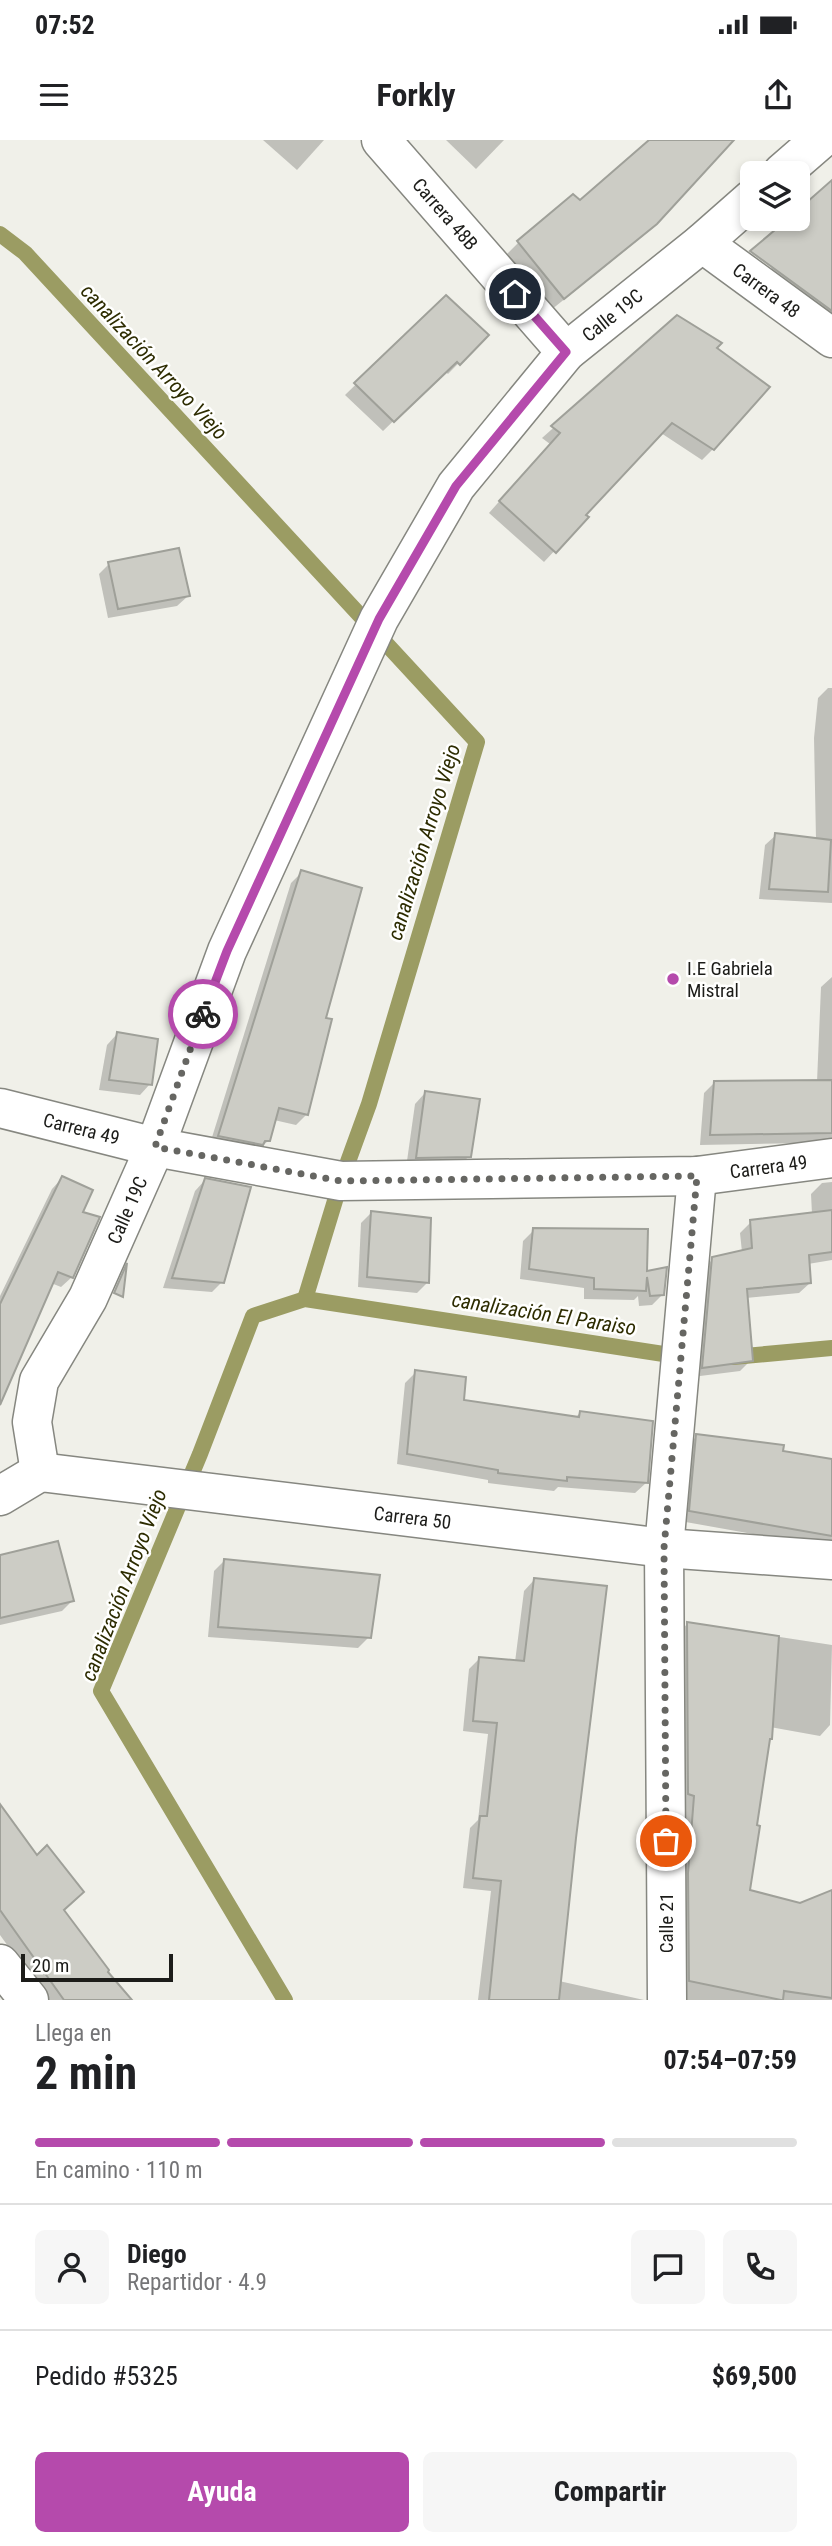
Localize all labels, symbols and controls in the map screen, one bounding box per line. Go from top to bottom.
text: 07:52 [35,10,95,40]
icon: menu [35,76,73,114]
text: Forkly [376,76,456,114]
icon: share [759,76,797,114]
map controls [740,161,810,231]
button: layers [740,161,810,231]
street label: Carrera 48B [408,173,483,255]
street label: Carrera 48 [728,258,805,322]
pin [485,264,545,324]
icon: home [496,275,534,313]
water label: canalización Arroyo Viejo [76,279,232,445]
street label: Calle 19C [577,284,647,346]
water label: canalización Arroyo Viejo [383,741,465,943]
place label: I.E Gabriela Mistral [687,957,773,1002]
marker: I.E Gabriela Mistral [665,971,681,987]
courier [168,979,238,1049]
icon: bike [184,995,222,1033]
street label: Carrera 49 [41,1108,122,1149]
street label: Carrera 49 [728,1150,809,1183]
street label: Calle 19C [102,1173,152,1247]
water label: canalización El Paraiso [450,1288,638,1340]
water label: canalización Arroyo Viejo [76,1486,172,1684]
street label: Carrera 50 [373,1501,453,1534]
pin [636,1811,696,1871]
icon: bag [647,1822,685,1860]
street label: Calle 21 [655,1893,678,1953]
scale bar [21,1951,173,1983]
text: 20 m [32,1954,69,1977]
text: Llega en [35,2020,112,2047]
text: 07:54–07:59 [663,2045,797,2075]
text: 2 min [35,2046,137,2100]
text: En camino · 110 m [35,2157,203,2184]
button: person [35,2230,109,2304]
button: chat [631,2230,705,2304]
button: phone [723,2230,797,2304]
text: Diego [127,2239,187,2269]
text: Repartidor · 4.9 [127,2269,267,2296]
text: Pedido #5325 [35,2361,178,2391]
text: $69,500 [712,2361,797,2391]
button: Ayuda [35,2452,409,2532]
button: Compartir [423,2452,797,2532]

